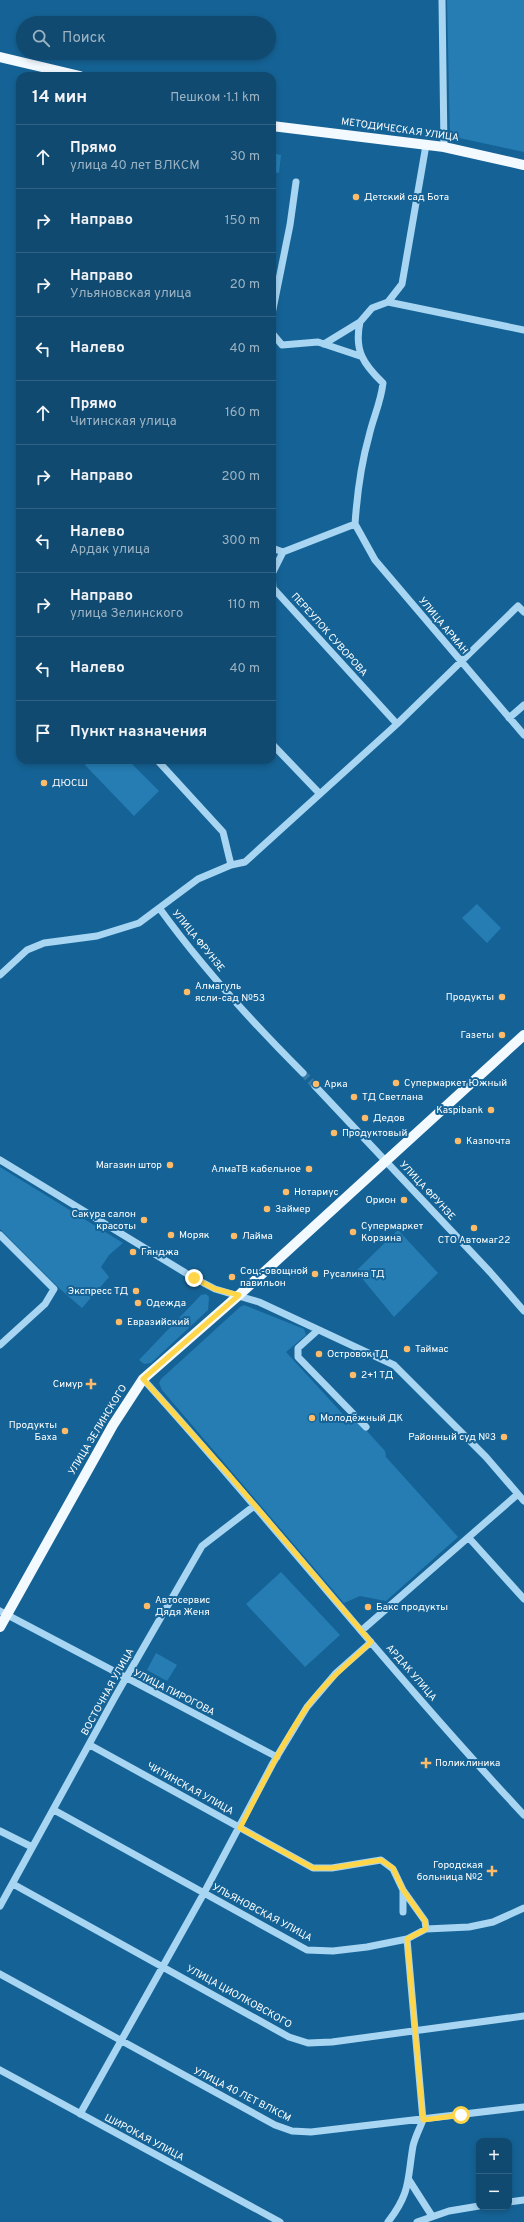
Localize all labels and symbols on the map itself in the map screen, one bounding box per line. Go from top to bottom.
street label: МЕТОДИЧЕСКАЯ УЛИЦА [340,115,460,145]
place label: Детский сад Бота [364,191,449,204]
marker: Детский сад Бота [351,192,361,202]
street label: ПЕРЕУЛОК СУВОРОВА [288,590,370,680]
street label: УЛИЦА АРМАН [415,595,471,657]
place label: ДЮСШ [52,777,88,790]
marker: ДЮСШ [39,778,49,788]
street label: УЛИЦА ФРУНЗЕ [169,907,227,975]
place label: Алмагуль ясли-сад №53 [195,980,265,1005]
marker: Алмагуль ясли-сад №53 [182,987,192,997]
place label: Продукты [446,991,494,1004]
marker: Продукты [497,992,507,1002]
place label: Газеты [460,1029,494,1042]
marker: Газеты [497,1030,507,1040]
place label: Супермаркет Южный [404,1077,507,1090]
place label: Арка [324,1078,347,1091]
marker: Супермаркет Южный [391,1078,401,1088]
marker: Арка [311,1079,321,1089]
place label: ТД Светлана [362,1091,423,1104]
marker: ТД Светлана [349,1092,359,1102]
place label: Kaspibank [436,1104,483,1117]
marker: Kaspibank [486,1105,496,1115]
place label: Дедов [373,1112,405,1125]
marker: Дедов [360,1113,370,1123]
place label: Продуктовый [342,1127,407,1140]
marker: Продуктовый [329,1128,339,1138]
place label: Казпочта [466,1135,510,1148]
marker: Казпочта [453,1136,463,1146]
place label: Магазин штор [96,1159,162,1172]
street label: УЛИЦА ФРУНЗЕ [396,1159,458,1223]
marker: Магазин штор [165,1160,175,1170]
place label: АлмаТВ кабельное [211,1163,301,1176]
marker: АлмаТВ кабельное [304,1164,314,1174]
place label: Нотариус [294,1186,338,1199]
marker: Нотариус [281,1187,291,1197]
place label: Орион [365,1194,396,1207]
marker: Орион [399,1195,409,1205]
place label: Займер [275,1203,311,1216]
marker: Займер [262,1204,272,1214]
place label: Сакура салон красоты [72,1208,136,1233]
marker: Сакура салон красоты [139,1215,149,1225]
place label: Супермаркет Корзина [361,1220,424,1245]
marker: СТО Автомаг22 [469,1223,479,1233]
marker: Супермаркет Корзина [348,1227,358,1237]
place label: Моряк [179,1229,210,1242]
marker: Моряк [166,1230,176,1240]
place label: Лайма [242,1230,273,1243]
marker: Лайма [229,1231,239,1241]
place label: СТО Автомаг22 [438,1234,510,1247]
place label: Гянджа [141,1246,179,1259]
marker: Гянджа [128,1247,138,1257]
place label: Соц.-овощной павильон [240,1265,308,1290]
place label: Русалина ТД [323,1268,385,1281]
route end [185,1269,203,1287]
marker: Русалина ТД [310,1269,320,1279]
marker: Соц.-овощной павильон [227,1272,237,1282]
place label: Экспресс ТД [68,1285,128,1298]
marker: Экспресс ТД [131,1286,141,1296]
place label: Одежда [146,1297,186,1310]
marker: Одежда [133,1298,143,1308]
place label: Евразийский [127,1316,189,1329]
marker: Евразийский [114,1317,124,1327]
place label: Таймас [415,1343,449,1356]
marker: Таймас [402,1344,412,1354]
place label: Островок ТД [327,1348,389,1361]
marker: Островок ТД [314,1349,324,1359]
place label: 2+1 ТД [361,1369,394,1382]
marker: 2+1 ТД [348,1370,358,1380]
place label: Симур [53,1378,83,1391]
marker: Симур [86,1379,96,1389]
street label: УЛИЦА ЗЕЛИНСКОГО [66,1382,130,1478]
place label: Молодёжный ДК [320,1412,404,1425]
marker: Молодёжный ДК [307,1413,317,1423]
place label: Продукты Баха [9,1419,57,1444]
marker: Продукты Баха [60,1426,70,1436]
place label: Районный суд №3 [408,1431,496,1444]
marker: Районный суд №3 [499,1432,509,1442]
place label: Автосервис Дядя Женя [155,1594,210,1619]
marker: Автосервис Дядя Женя [142,1601,152,1611]
place label: Бакс продукты [376,1601,448,1614]
marker: Бакс продукты [363,1602,373,1612]
street label: АРДАК УЛИЦА [383,1642,439,1704]
street label: ВОСТОЧНАЯ УЛИЦА [79,1646,137,1738]
street label: УЛИЦА ПИРОГОВА [131,1667,217,1719]
marker: Поликлиника [420,1757,432,1769]
place label: Поликлиника [435,1757,500,1770]
street label: ЧИТИНСКАЯ УЛИЦА [144,1760,236,1818]
place label: Городская больница №2 [417,1859,483,1884]
marker: Городская больница №2 [486,1865,498,1877]
street label: УЛЬЯНОВСКАЯ УЛИЦА [210,1881,315,1945]
street label: УЛИЦА ЦИОЛКОВСКОГО [184,1963,294,2031]
street label: УЛИЦА 40 ЛЕТ ВЛКСМ [191,2065,293,2125]
route start [452,2106,470,2124]
street label: ШИРОКАЯ УЛИЦА [102,2111,186,2165]

